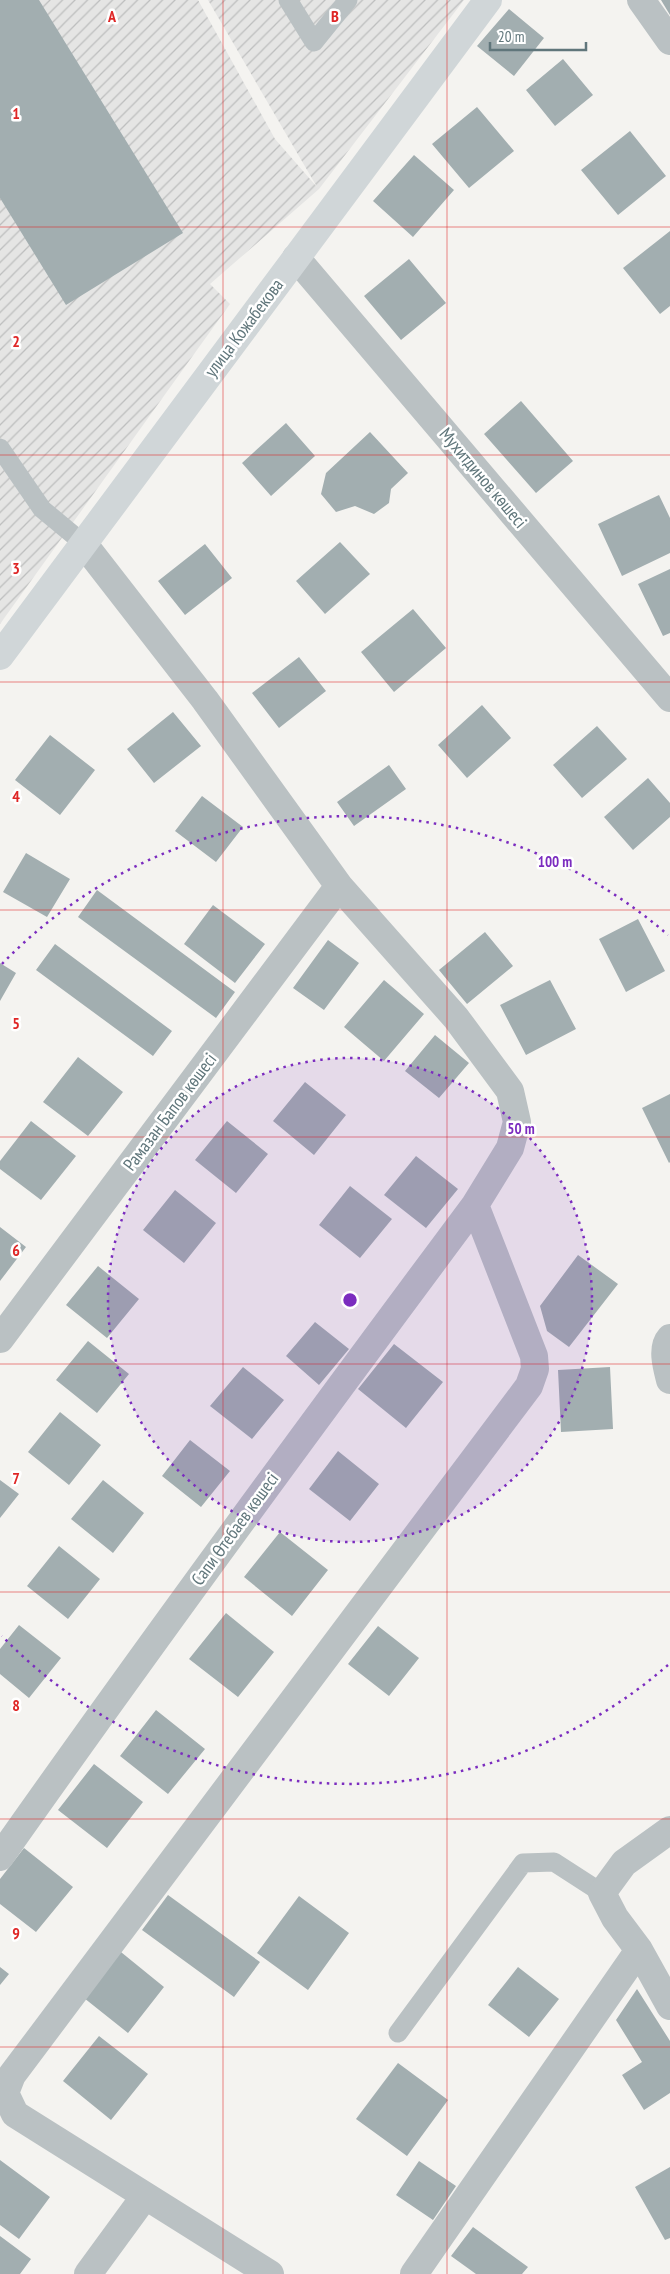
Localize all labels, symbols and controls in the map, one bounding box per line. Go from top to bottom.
text: A [107,6,117,26]
text: B [331,6,339,26]
scale bar [490,20,586,52]
text: 20 m [498,27,524,46]
text: 1 [12,103,20,123]
street label: улица Кожабекова [199,274,288,382]
text: 2 [12,331,20,351]
street label: Мухитдинов көшесі [435,423,532,533]
text: 3 [12,558,20,578]
text: 4 [12,786,20,806]
text: 100 m [538,852,572,871]
text: 5 [12,1013,20,1033]
street label: Рамазан Бапов көшесі [118,1048,221,1175]
text: 50 m [507,1119,535,1138]
text: 6 [12,1240,20,1260]
centre of rings [341,1291,359,1309]
text: 7 [12,1468,20,1488]
street label: Сапи Өтебаев көшесі [186,1468,283,1590]
text: 8 [12,1695,20,1715]
text: 9 [12,1923,20,1943]

